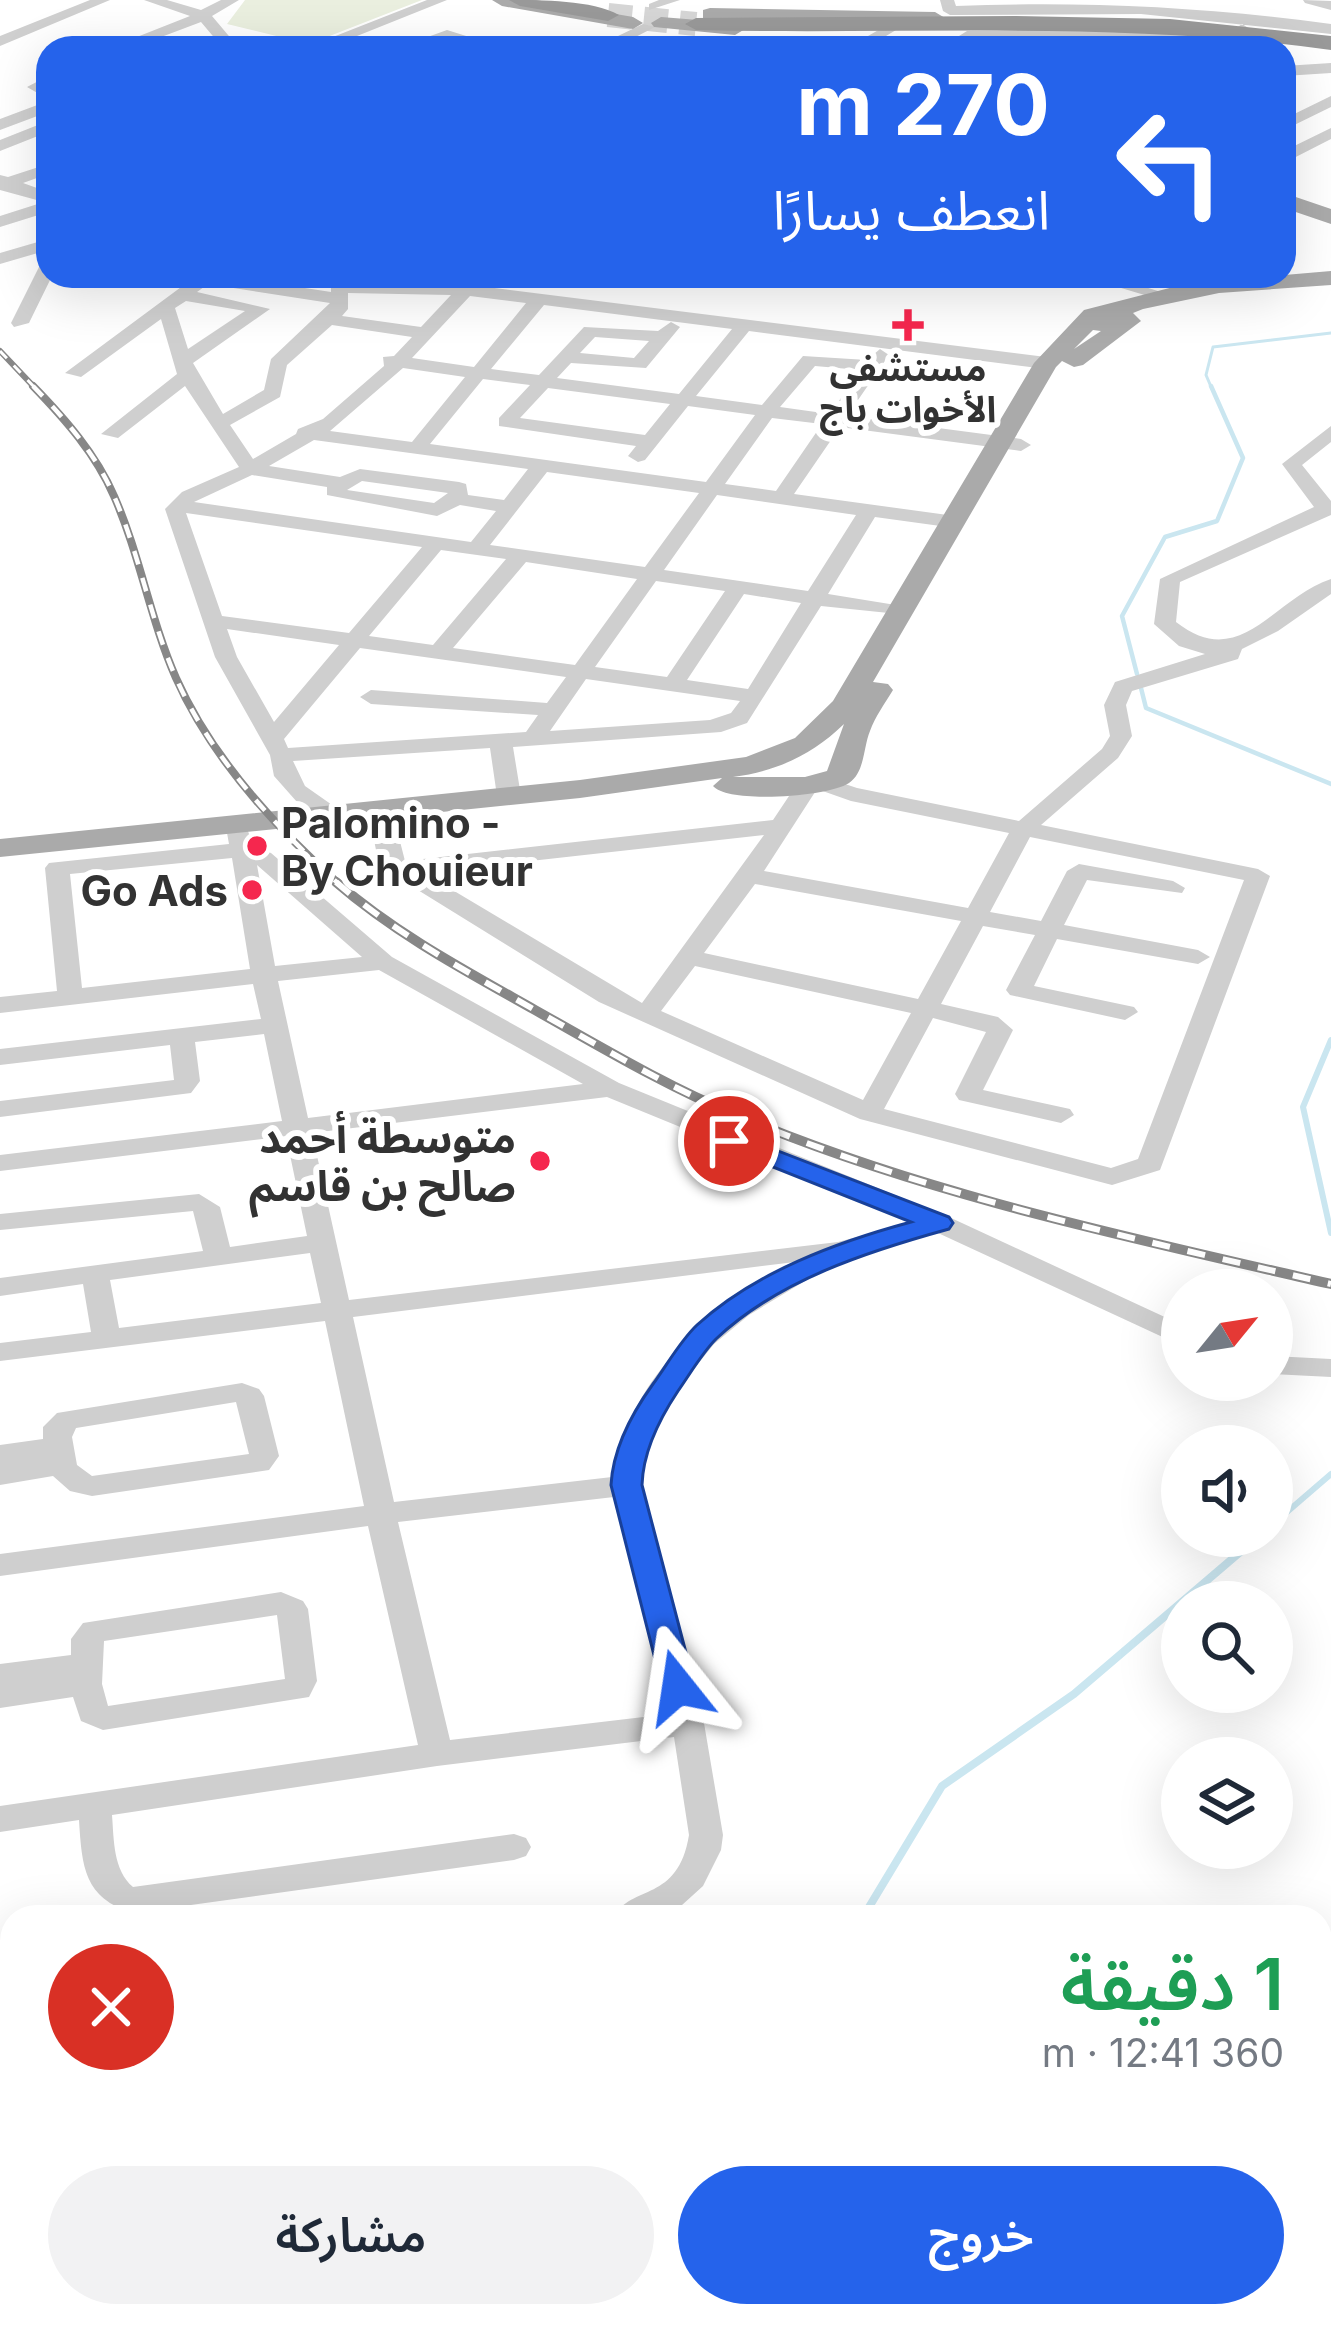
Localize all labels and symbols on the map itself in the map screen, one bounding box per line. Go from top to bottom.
marker: مستشفى الأخوات باج [892,309,924,341]
place label: مستشفى الأخوات باج [820,346,996,436]
place label: Palomino - By Chouieur [281,797,533,896]
marker: Palomino - By Chouieur [244,833,270,859]
place label: Go Ads [80,865,228,916]
marker: Go Ads [239,877,265,903]
pin [678,1090,780,1192]
place label: متوسطة أحمد صالح بن قاسم [249,1110,516,1218]
marker: متوسطة أحمد صالح بن قاسم [527,1148,553,1174]
north arrow [1161,1269,1293,1401]
position arrow [615,1624,741,1750]

